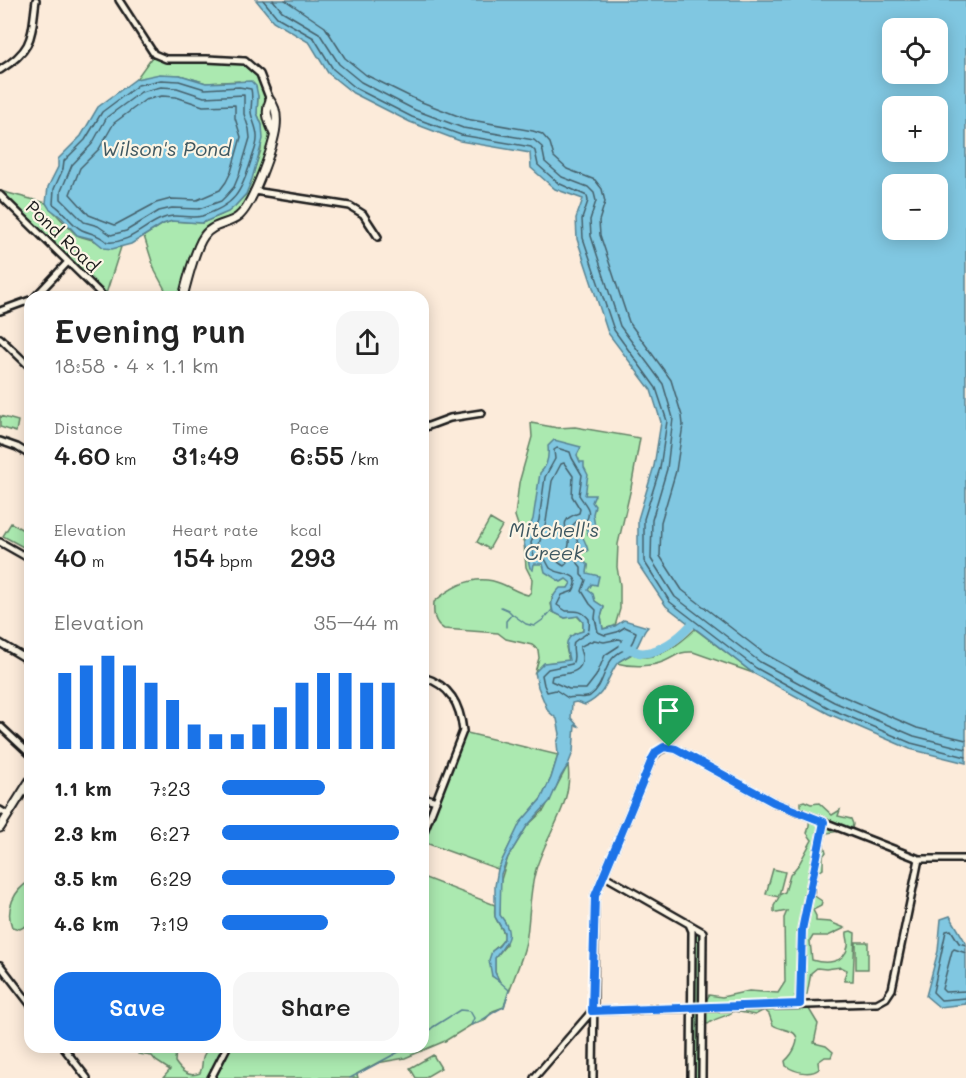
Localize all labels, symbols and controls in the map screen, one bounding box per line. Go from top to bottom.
map controls [882,18,948,240]
button: locate [882,18,948,84]
button: + [882,96,948,162]
water label: Wilson's Pond [101,135,232,161]
button: − [882,174,948,240]
street label: Pond Road [21,195,105,277]
text: Evening run [54,308,246,351]
button: share [336,311,399,374]
text: 18:58 · 4 × 1.1 km [54,352,219,378]
text: Distance [54,417,123,438]
text: Time [172,417,208,438]
text: Pace [290,417,329,438]
text: 4.60 [54,438,110,472]
text: 31:49 [172,438,239,472]
text: 6:55 [290,438,344,472]
text: km [110,448,137,469]
text: /km [344,448,379,469]
water label: Mitchell's Creek [509,516,599,565]
text: Elevation [54,519,126,540]
text: Heart rate [172,519,258,540]
text: kcal [290,519,322,540]
text: 40 [54,540,87,574]
text: 154 [172,540,215,574]
text: 293 [290,540,336,574]
text: m [87,550,104,571]
text: bpm [215,550,253,571]
text: Elevation [54,609,144,635]
text: 35–44 m [313,609,399,635]
pin [643,685,694,747]
icon: arrive [652,694,685,727]
text: 1.1 km [54,775,112,801]
text: 7:23 [150,775,190,801]
text: 2.3 km [54,820,117,846]
text: 6:27 [150,820,191,846]
text: 3.5 km [54,865,118,891]
text: 6:29 [150,865,191,891]
text: 4.6 km [54,910,119,936]
text: 7:19 [150,910,188,936]
button: Save [54,972,221,1041]
button: Share [233,972,399,1041]

